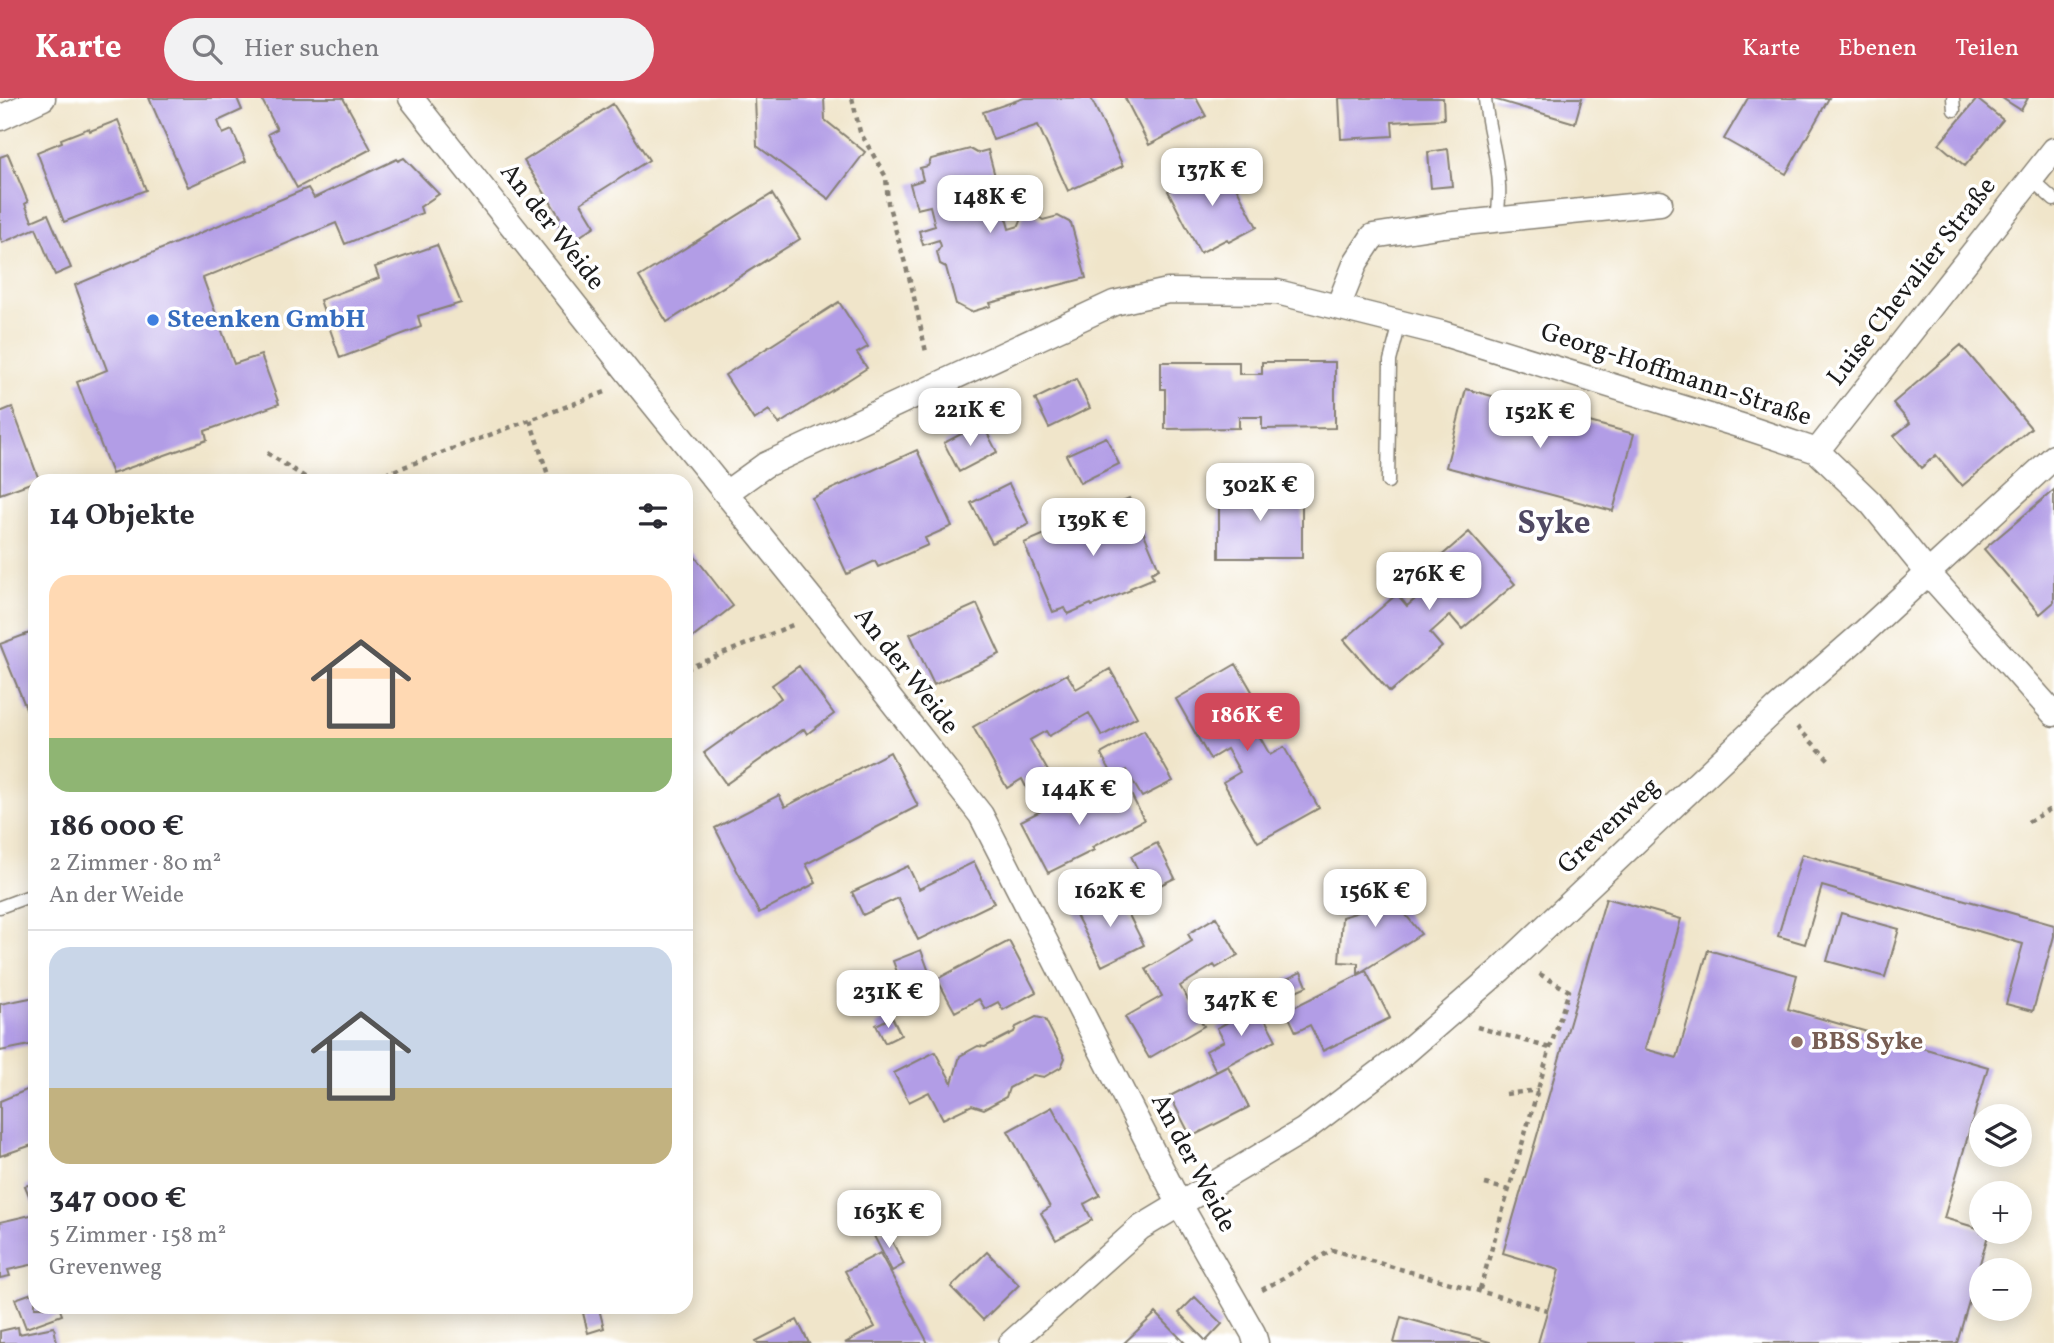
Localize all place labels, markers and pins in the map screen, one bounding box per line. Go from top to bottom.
pin: 137K € [1155,148,1269,208]
pin: 148K € [933,176,1047,235]
place label: Steenken GmbH [167,302,365,338]
marker: Steenken GmbH [145,312,161,328]
pin: 221K € [913,388,1027,448]
pin: 152K € [1483,390,1597,450]
pin: 302K € [1203,464,1317,523]
pin: 139K € [1036,498,1150,558]
pin: 276K € [1372,552,1486,612]
pin: 186K € [1190,694,1304,753]
pin: 144K € [1022,768,1136,827]
pin: 162K € [1053,870,1167,929]
pin: 156K € [1318,870,1432,929]
pin: 231K € [831,970,945,1030]
pin: 347K € [1184,978,1298,1038]
place label: BBS Syke [1811,1024,1923,1060]
marker: BBS Syke [1789,1034,1805,1050]
pin: 163K € [832,1190,946,1250]

